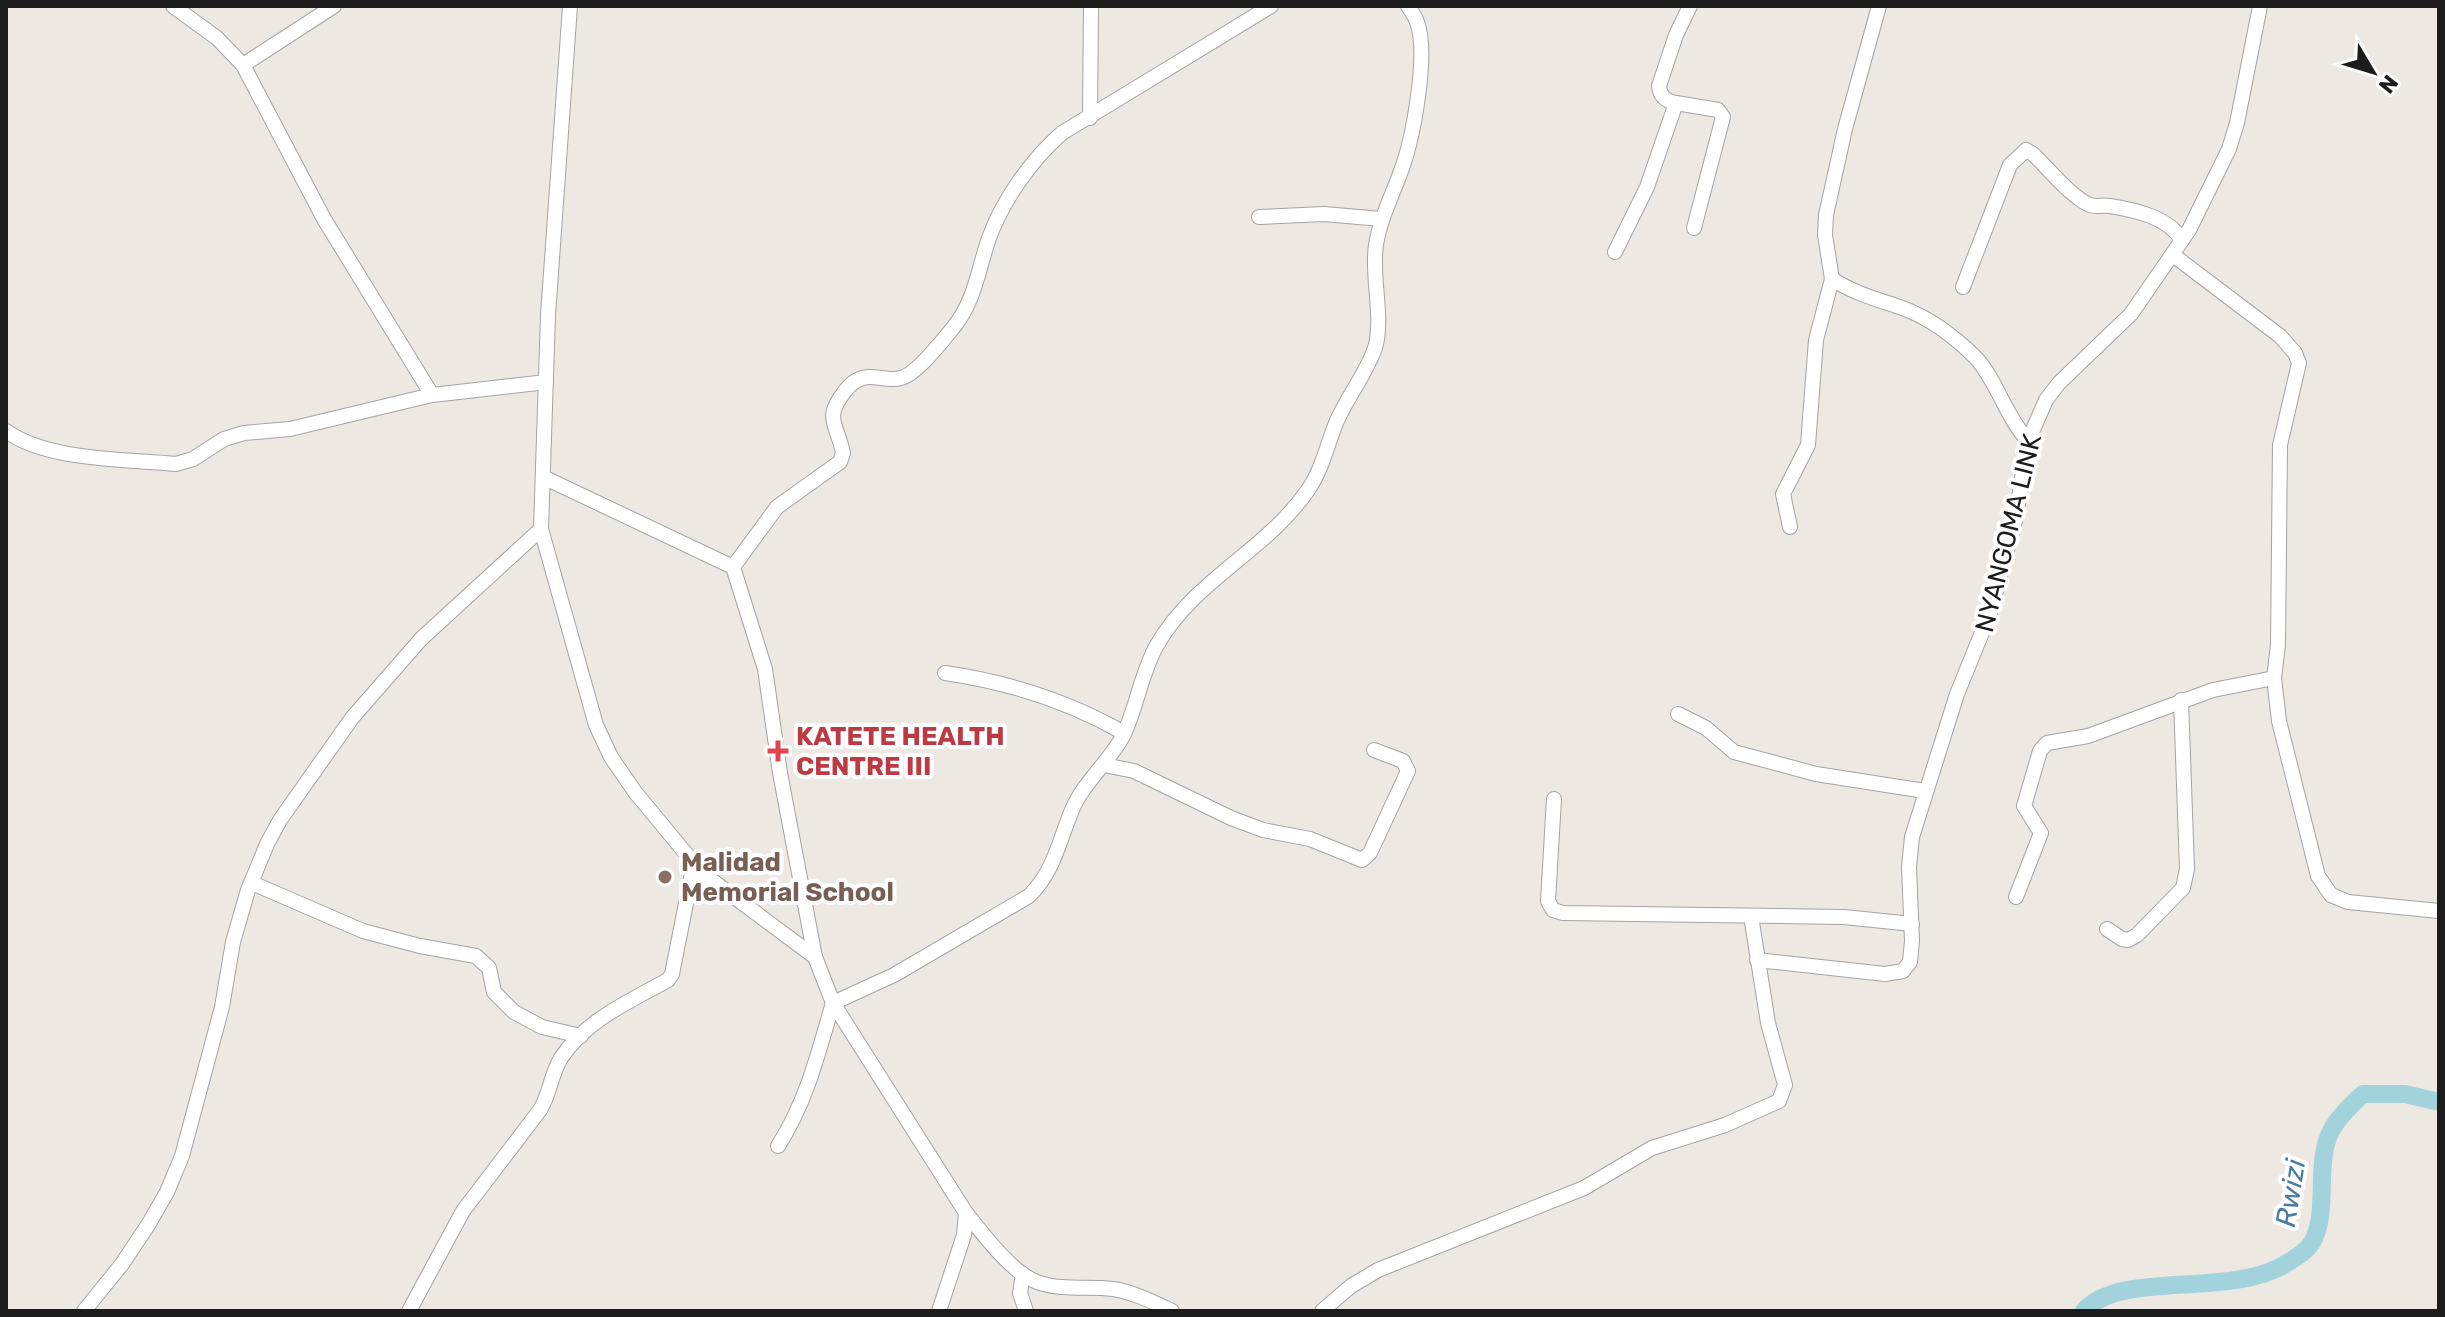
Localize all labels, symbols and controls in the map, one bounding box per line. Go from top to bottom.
north arrow [2333,32,2413,112]
text: N [2373,69,2404,99]
street label: NYANGOMA LINK [1969,431,2048,635]
place label: KATETE HEALTH CENTRE III [796,721,1005,782]
marker: KATETE HEALTH CENTRE III [767,740,789,762]
place label: Malidad Memorial School [681,847,894,908]
marker: Malidad Memorial School [656,868,674,886]
water label: Rwizi [2269,1155,2312,1230]

